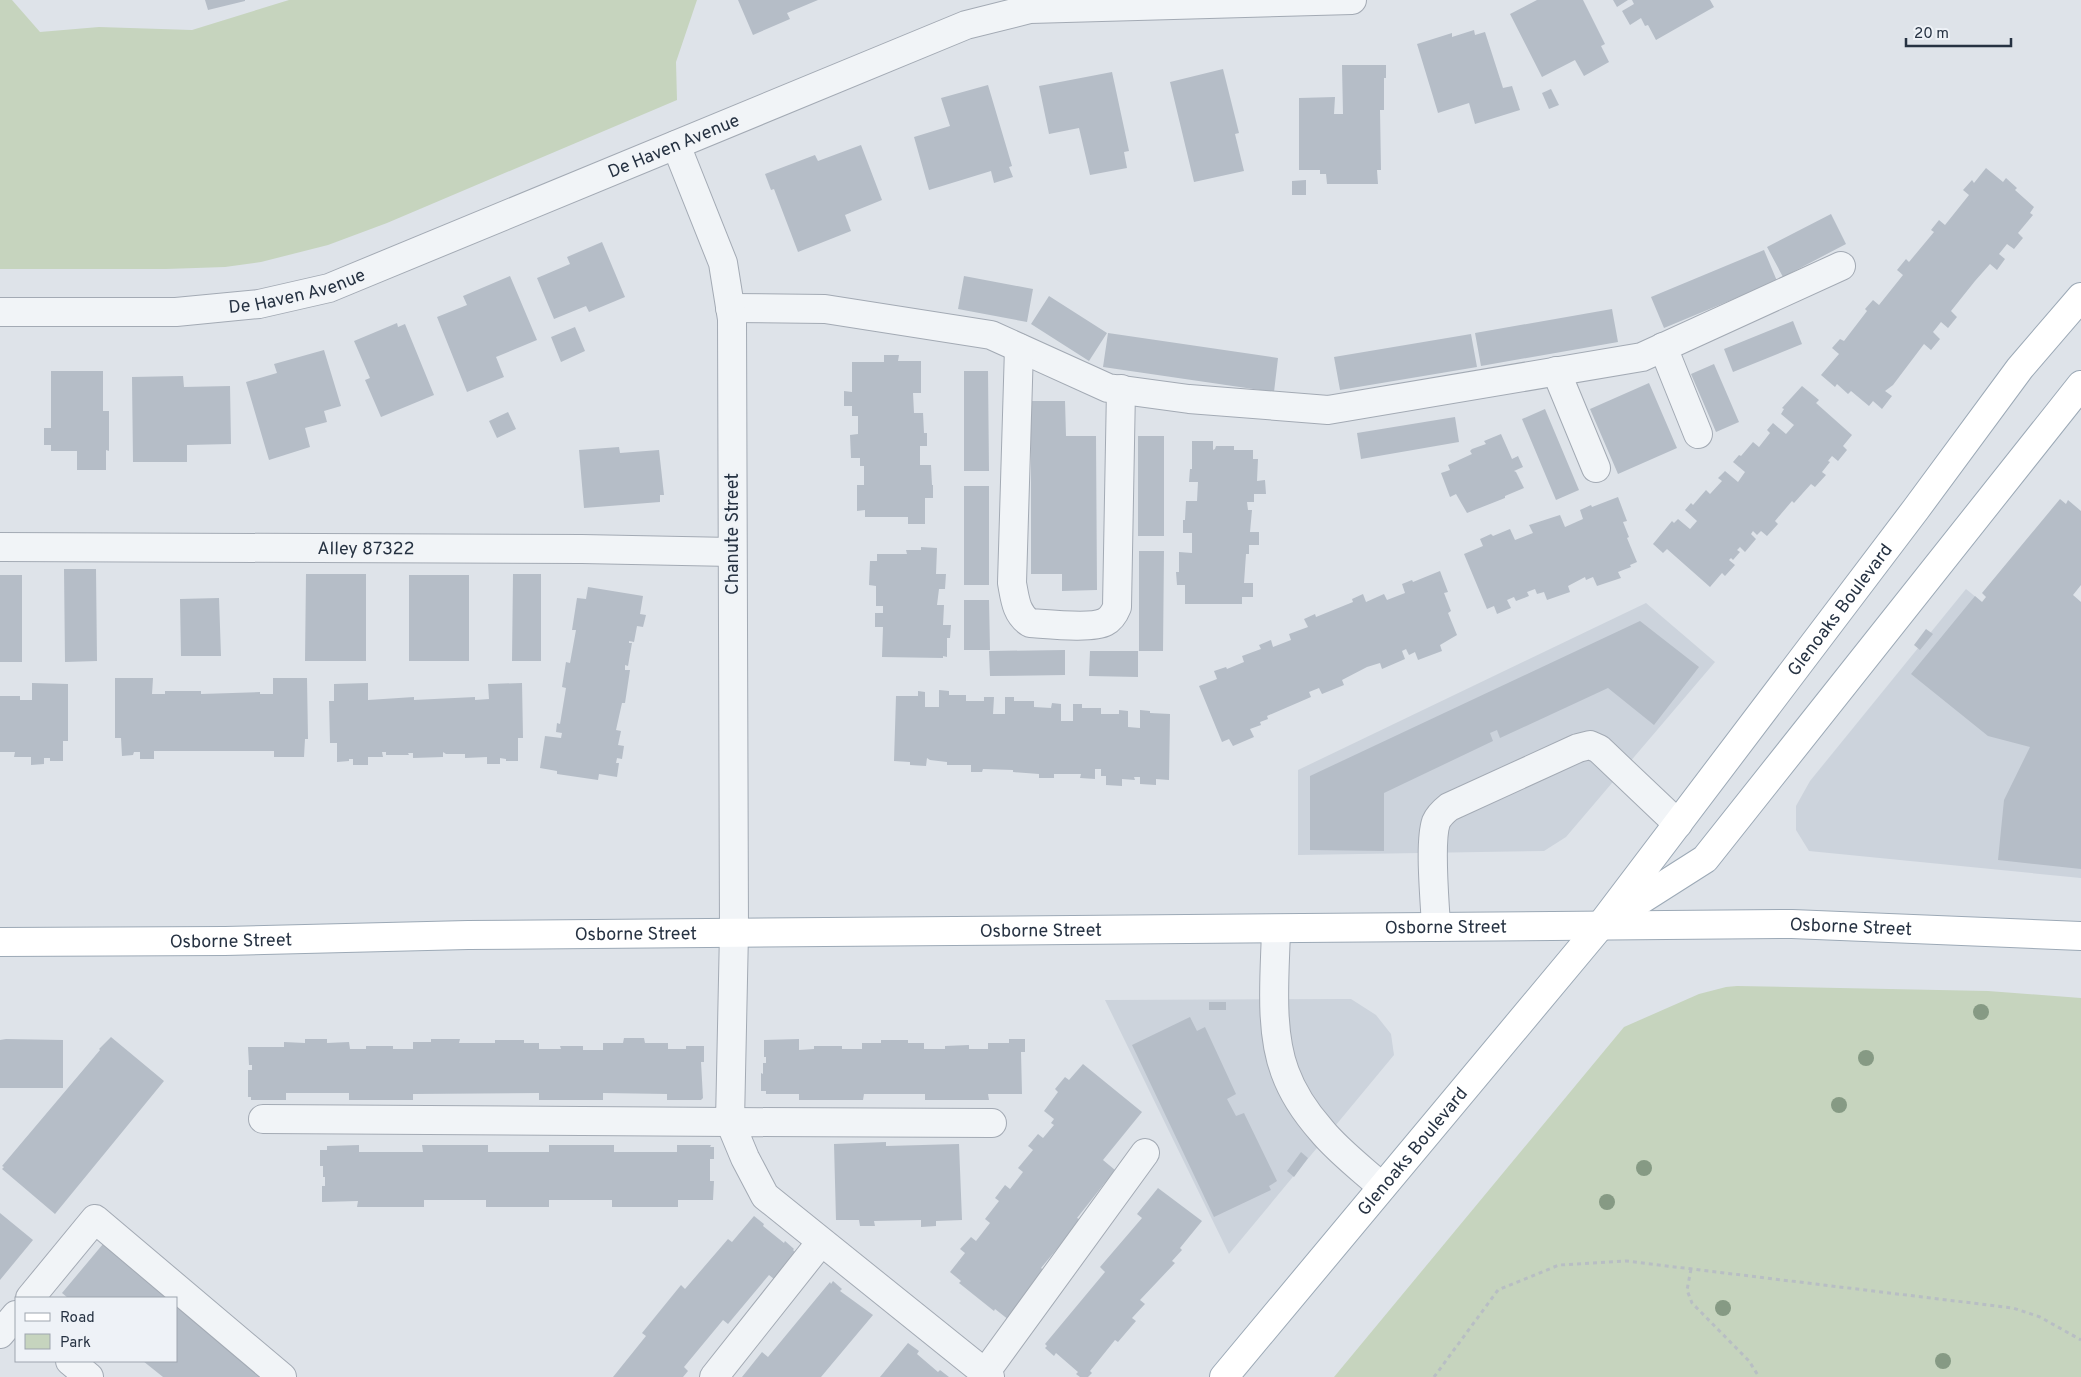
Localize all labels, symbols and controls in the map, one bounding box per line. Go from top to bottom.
scale bar [1906,15,2011,47]
text: 20 m [1914,25,1949,44]
street label: De Haven Avenue [605,110,743,185]
street label: De Haven Avenue [228,264,369,320]
street label: Chanute Street [722,473,745,595]
street label: Alley 87322 [317,538,415,561]
street label: Glenoaks Boulevard [1783,540,1899,682]
street label: Osborne Street [1789,914,1912,942]
street label: Osborne Street [1385,916,1507,940]
street label: Osborne Street [980,920,1102,944]
street label: Osborne Street [575,923,697,947]
street label: Osborne Street [170,929,292,954]
street label: Glenoaks Boulevard [1353,1083,1474,1221]
legend [15,1297,178,1362]
text: Road [60,1309,95,1328]
text: Park [60,1334,91,1353]

